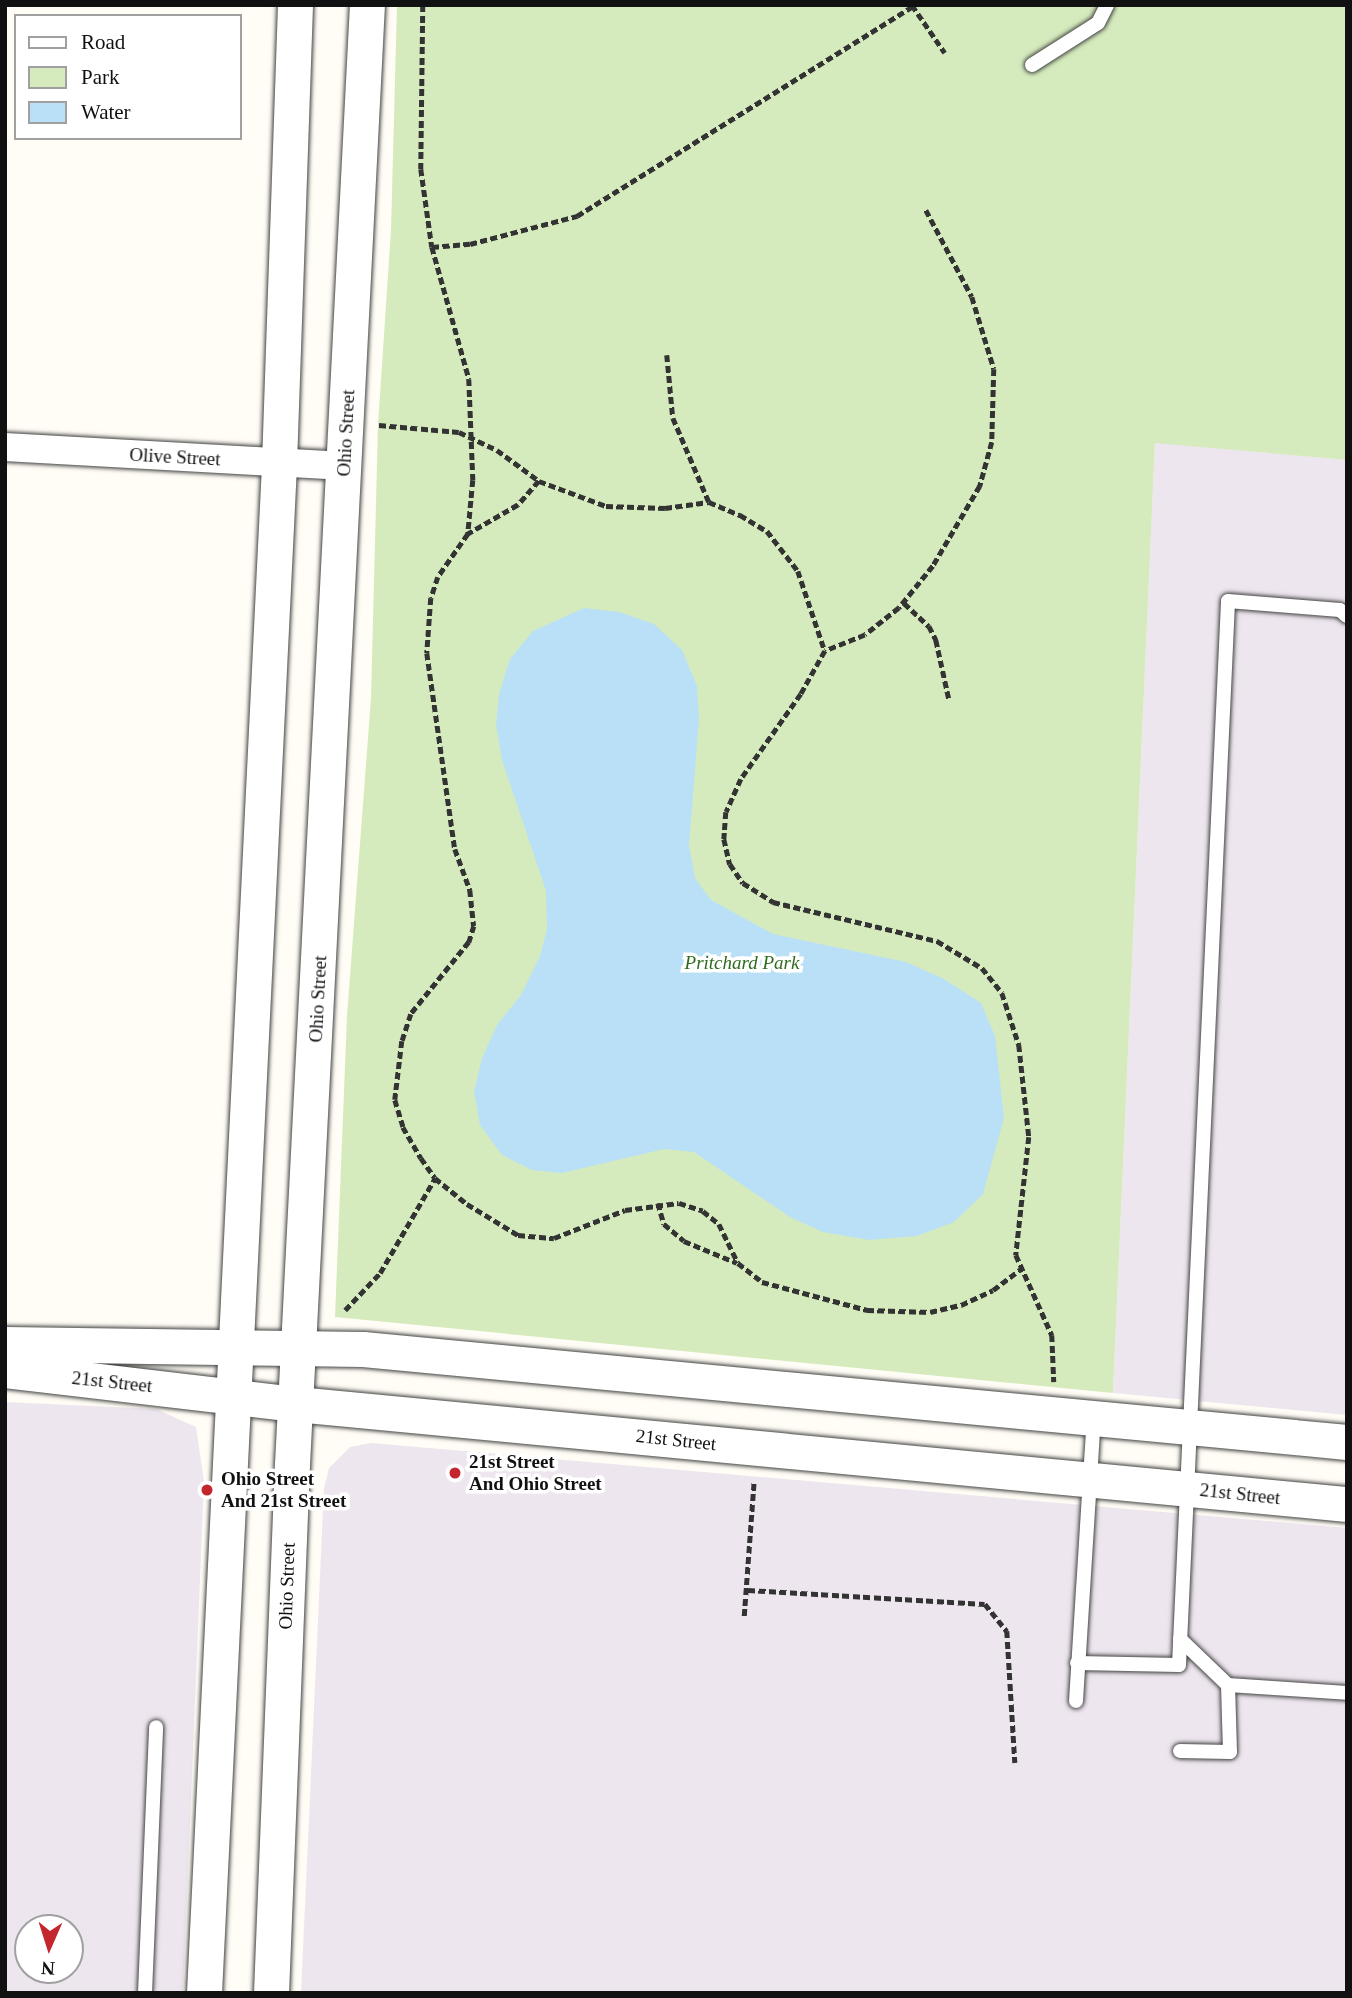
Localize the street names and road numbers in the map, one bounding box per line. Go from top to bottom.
street label: Ohio Street [332,389,360,477]
street label: Olive Street [129,443,221,471]
street label: Ohio Street [304,955,332,1043]
street label: 21st Street [71,1366,153,1398]
street label: 21st Street [635,1424,717,1456]
street label: 21st Street [1199,1478,1281,1510]
street label: Ohio Street [274,1542,300,1630]

